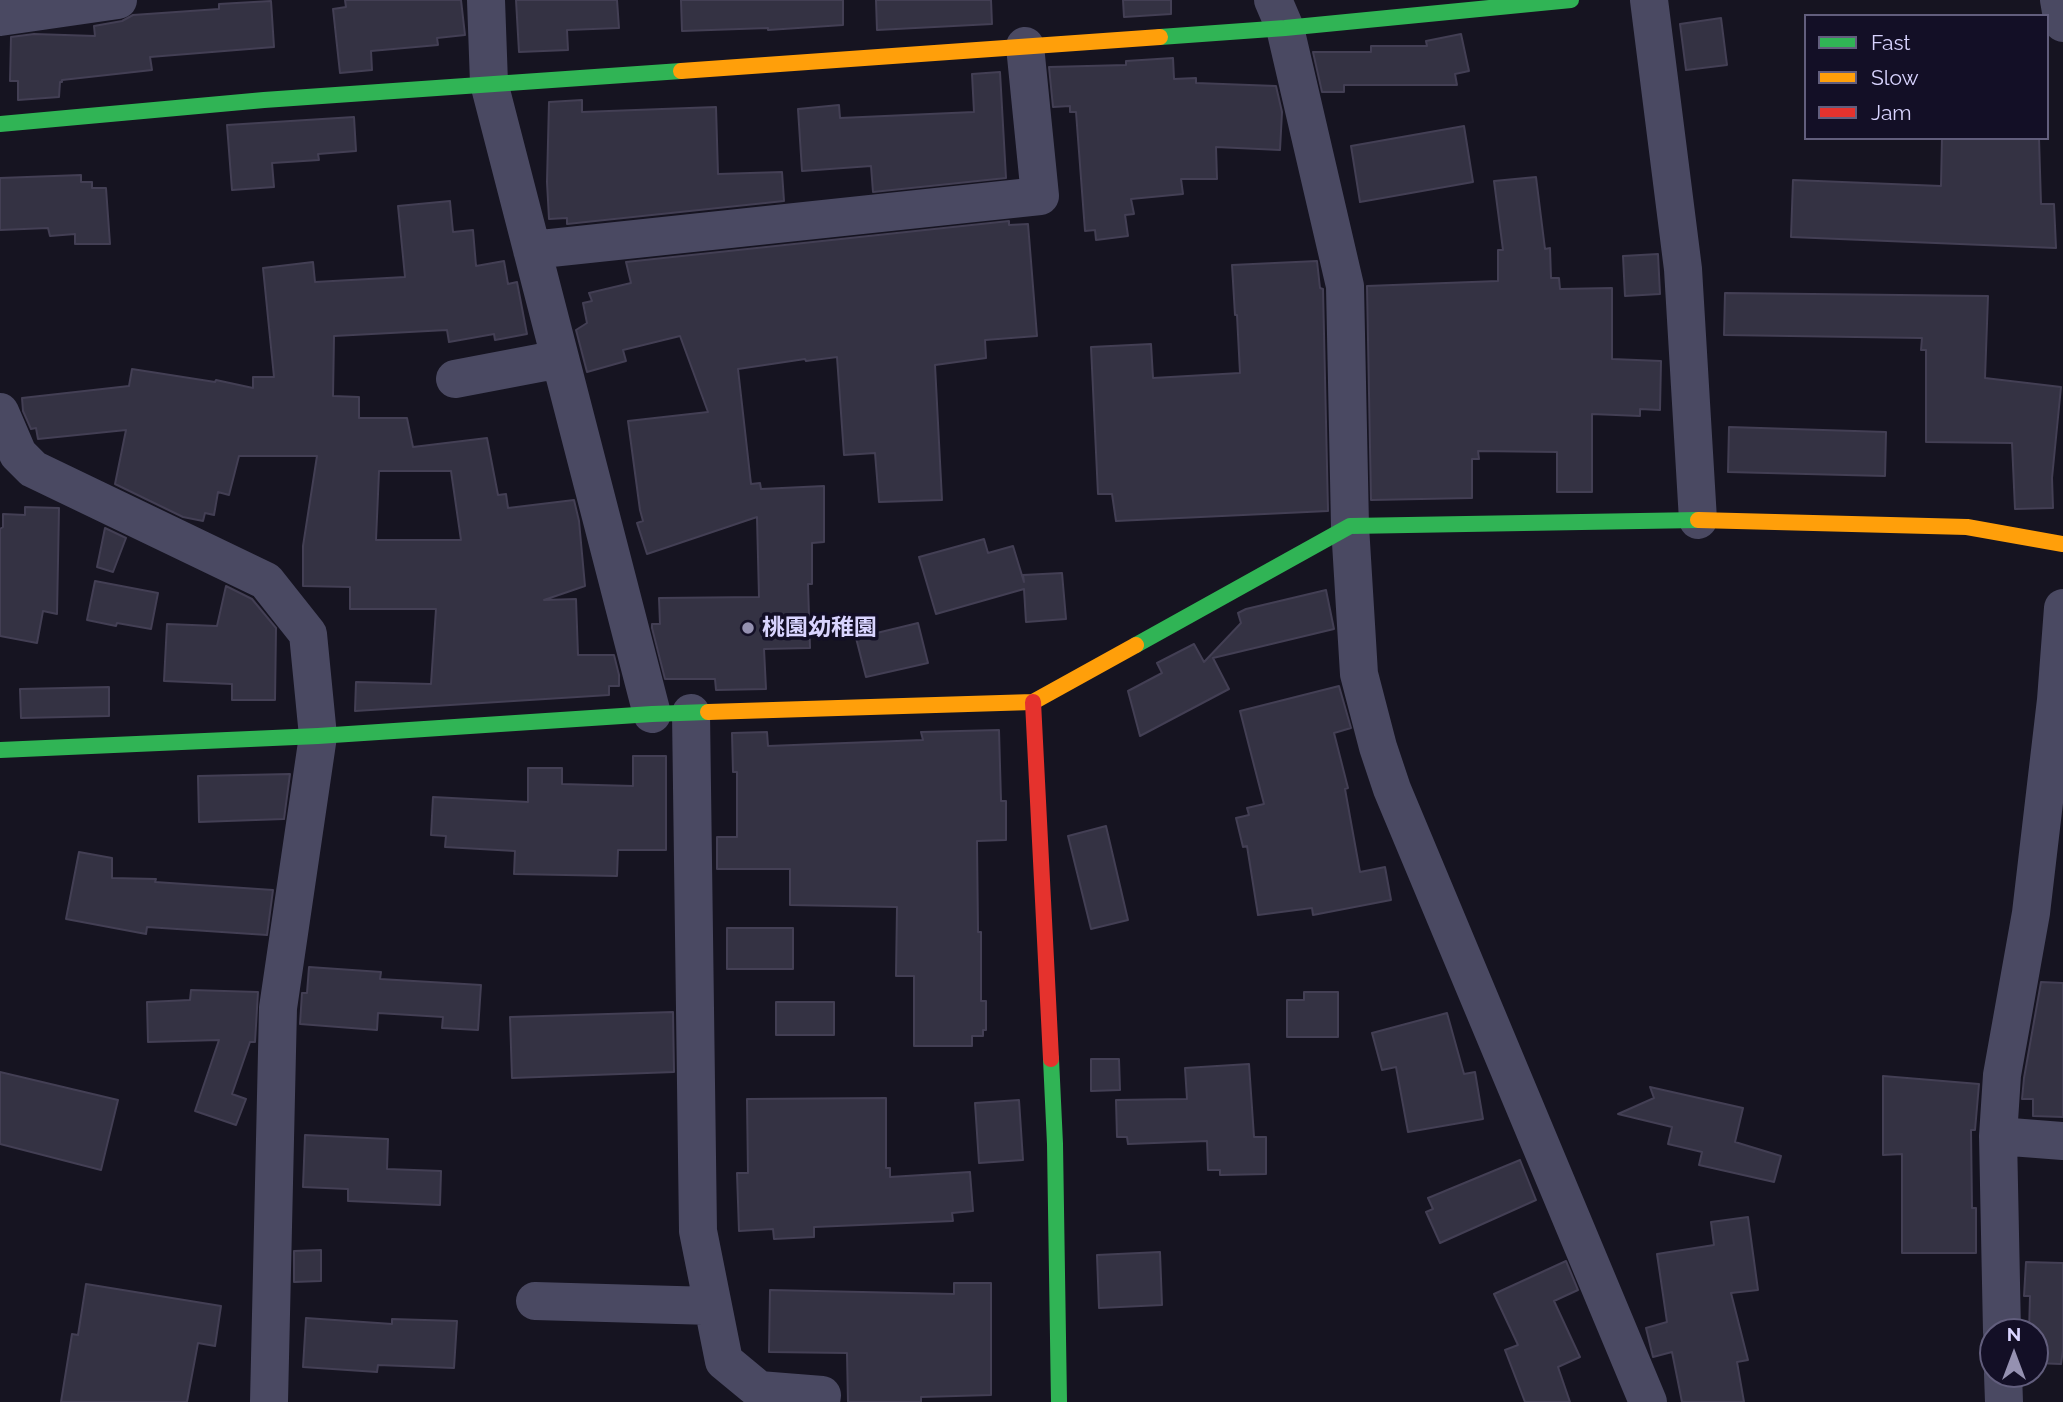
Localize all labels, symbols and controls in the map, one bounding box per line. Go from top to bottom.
legend [1804,14,2049,140]
text: Fast [1871,30,1911,55]
text: Slow [1871,65,1919,90]
text: Jam [1871,100,1912,125]
place label: 桃園幼稚園 [762,614,877,642]
marker: 桃園幼稚園 [740,620,756,636]
north arrow [1979,1318,2049,1388]
text: N [2007,1323,2021,1345]

